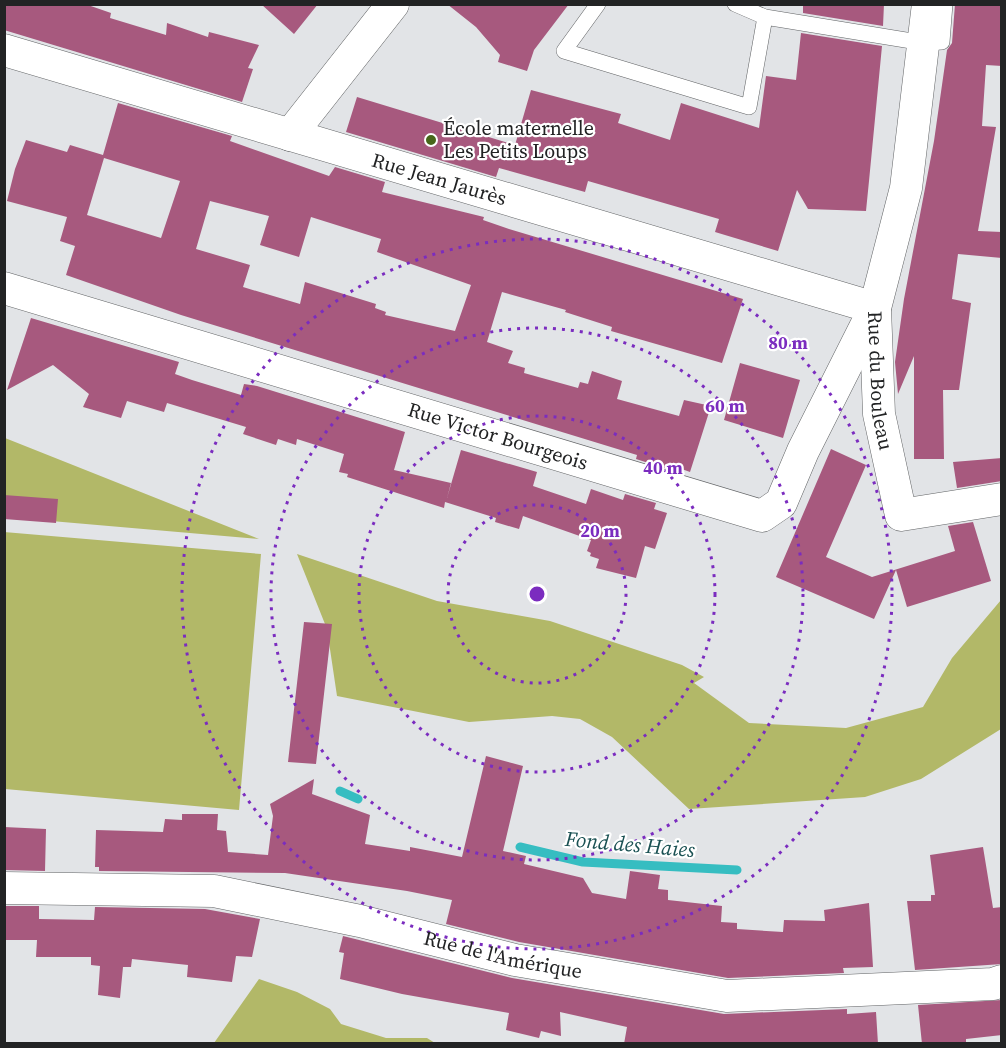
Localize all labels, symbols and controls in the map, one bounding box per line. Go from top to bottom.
place label: École maternelle Les Petits Loups [443,114,594,165]
marker: École maternelle Les Petits Loups [424,133,438,147]
street label: Rue Jean Jaurès [369,146,510,212]
street label: Rue du Bouleau [861,310,900,453]
text: 80 m [768,330,808,355]
text: 60 m [705,393,745,418]
street label: Rue Victor Bourgeois [404,395,592,477]
text: 40 m [643,455,683,480]
text: 20 m [580,518,620,543]
centre of rings [527,584,547,604]
water label: Fond des Haies [563,824,696,864]
street label: Rue de l'Amérique [421,924,584,985]

